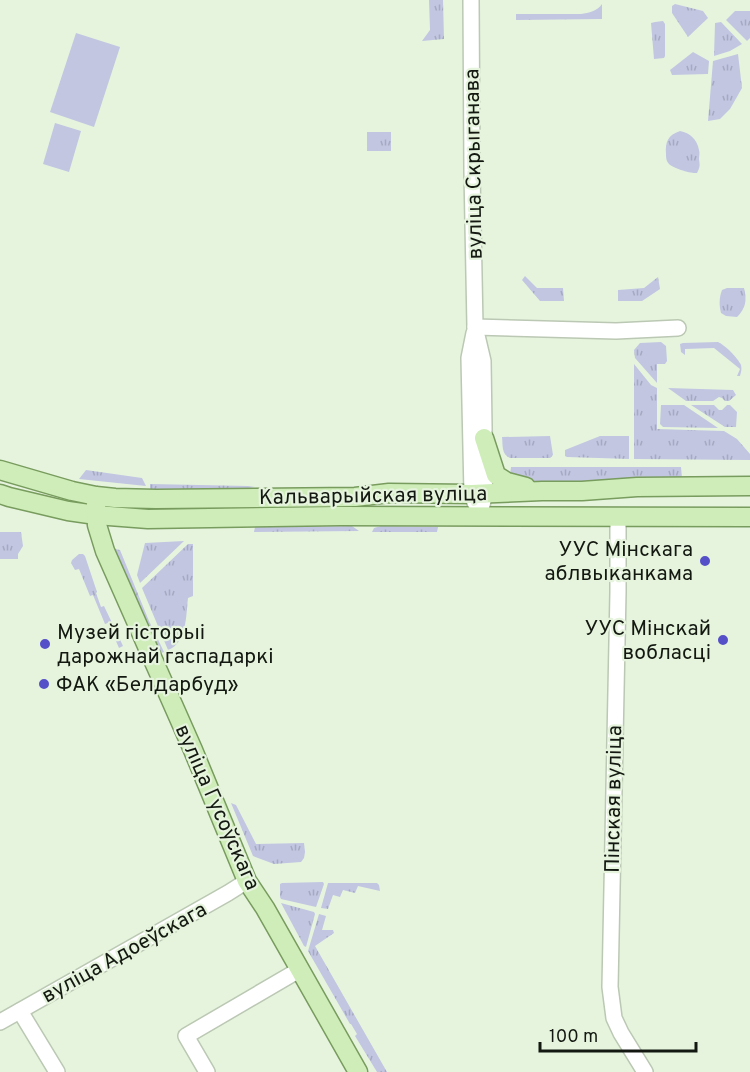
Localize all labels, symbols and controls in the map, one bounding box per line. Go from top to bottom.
street label: вуліца Скрыганава [459,68,490,260]
street label: Кальварыйская вуліца [259,481,487,512]
place label: УУС Мінскага аблвыканкама [545,537,693,588]
marker: УУС Мінскага аблвыканкама [698,554,712,568]
place label: УУС Мінскай вобласці [584,616,711,667]
place label: Музей гісторыі дарожнай гаспадаркі [57,620,274,671]
marker: УУС Мінскай вобласці [716,633,730,647]
marker: Музей гісторыі дарожнай гаспадаркі [38,637,52,651]
place label: ФАК «Белдарбуд» [56,672,239,699]
marker: ФАК «Белдарбуд» [37,677,51,691]
street label: вуліца Гусоўскага [168,721,265,895]
street label: Пінская вуліца [600,725,629,873]
street label: вуліца Адоеўскага [37,897,212,1010]
scale bar [540,1015,696,1053]
text: 100 m [549,1026,598,1049]

